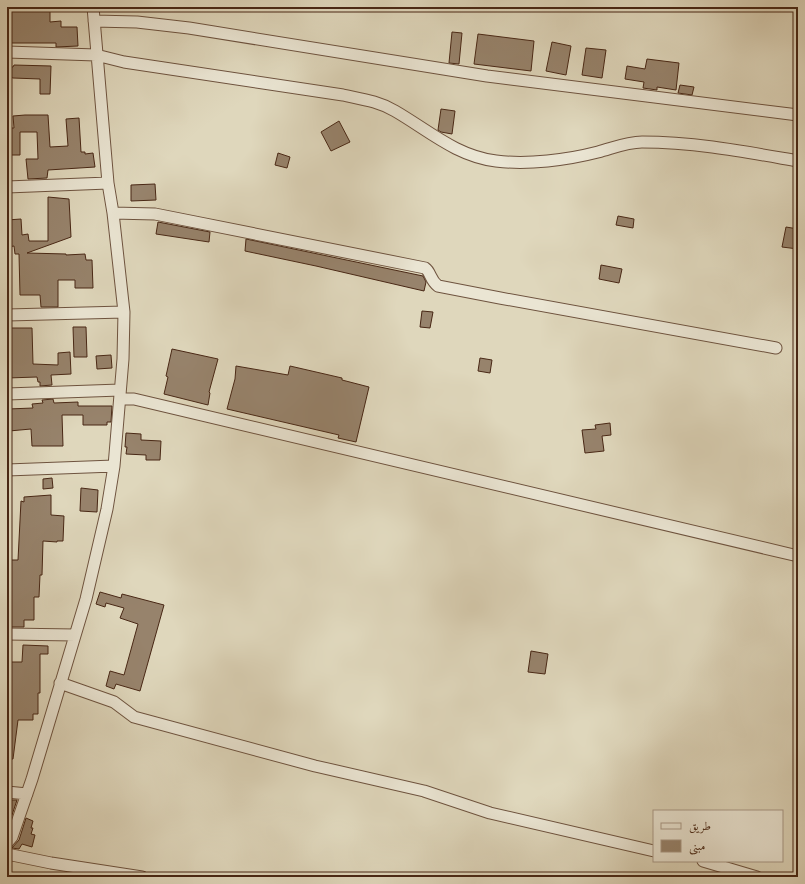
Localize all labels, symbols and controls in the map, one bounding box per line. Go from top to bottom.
legend [653,810,783,862]
text: طريق [689,819,711,834]
text: مبنى [689,839,705,855]

